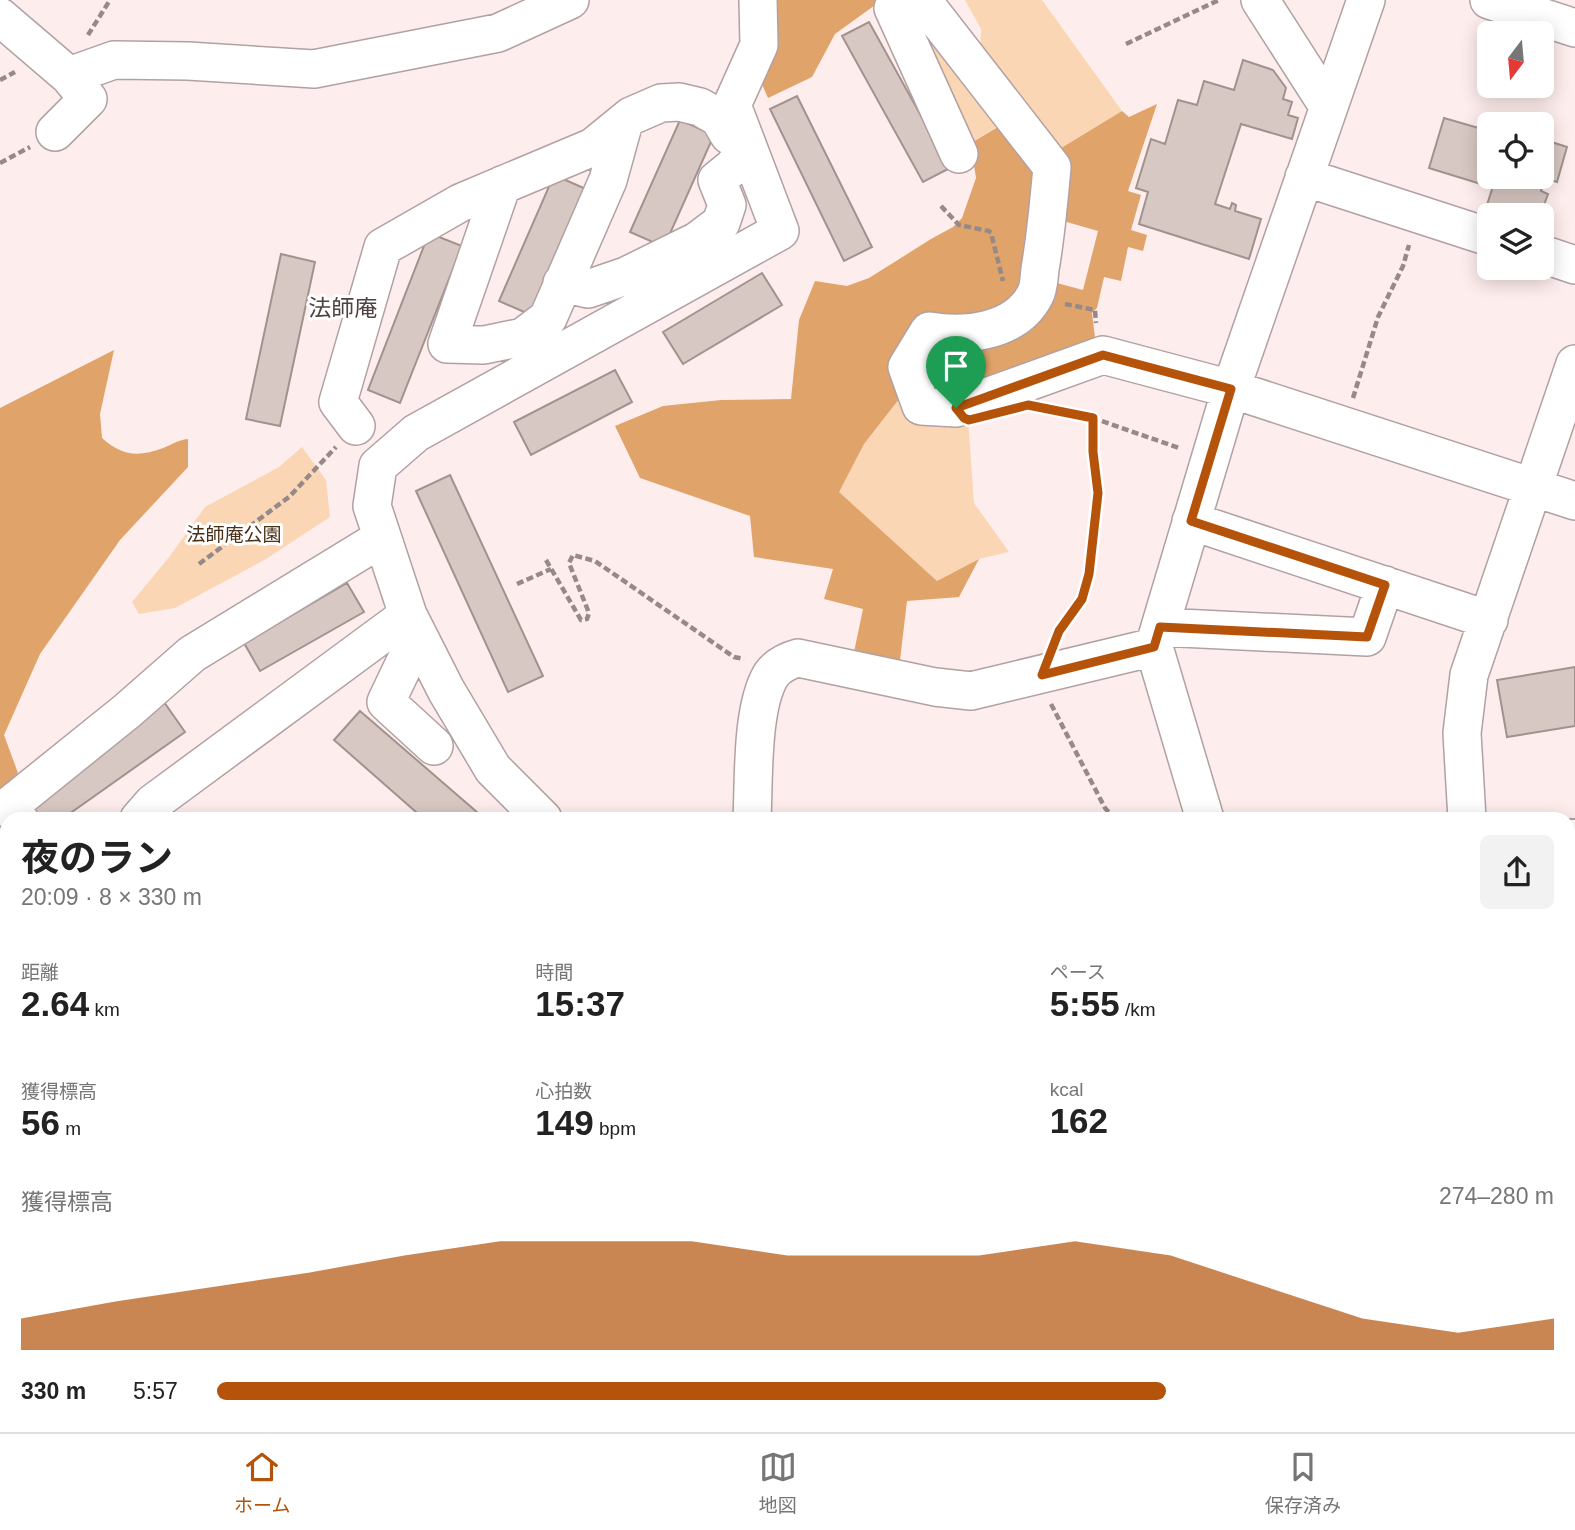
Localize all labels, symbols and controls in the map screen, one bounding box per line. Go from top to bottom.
north arrow [1477,21,1554,98]
map controls [1477,21,1554,280]
button: locate [1477,112,1554,189]
button: layers [1477,203,1554,280]
district label: 法師庵 [309,295,378,321]
pin [926,336,986,408]
icon: arrive [937,347,975,385]
park label: 法師庵公園 [186,524,282,545]
button: share [1480,835,1554,909]
text: 夜のラン [21,837,173,879]
text: 20:09 · 8 × 330 m [21,884,202,910]
text: 距離 [21,962,59,983]
text: 時間 [535,962,573,983]
text: ペース [1050,962,1106,983]
text: 2.64 [21,984,89,1023]
text: 15:37 [535,984,625,1023]
text: 5:55 [1050,984,1120,1023]
text: km [89,999,120,1020]
text: /km [1120,999,1156,1020]
text: kcal [1050,1079,1083,1100]
text: 獲得標高 [21,1081,97,1102]
text: 心拍数 [535,1081,592,1102]
text: 162 [1050,1101,1108,1140]
text: 56 [21,1103,60,1142]
text: 149 [535,1103,594,1142]
text: m [60,1118,81,1139]
text: bpm [594,1118,636,1139]
text: 274–280 m [1439,1183,1554,1209]
text: 獲得標高 [21,1189,113,1215]
text: 330 m [21,1378,86,1404]
text: 5:57 [133,1378,178,1404]
tab: ホーム [234,1448,291,1517]
tab: 地図 [759,1448,797,1517]
tab: 保存済み [1265,1448,1341,1517]

